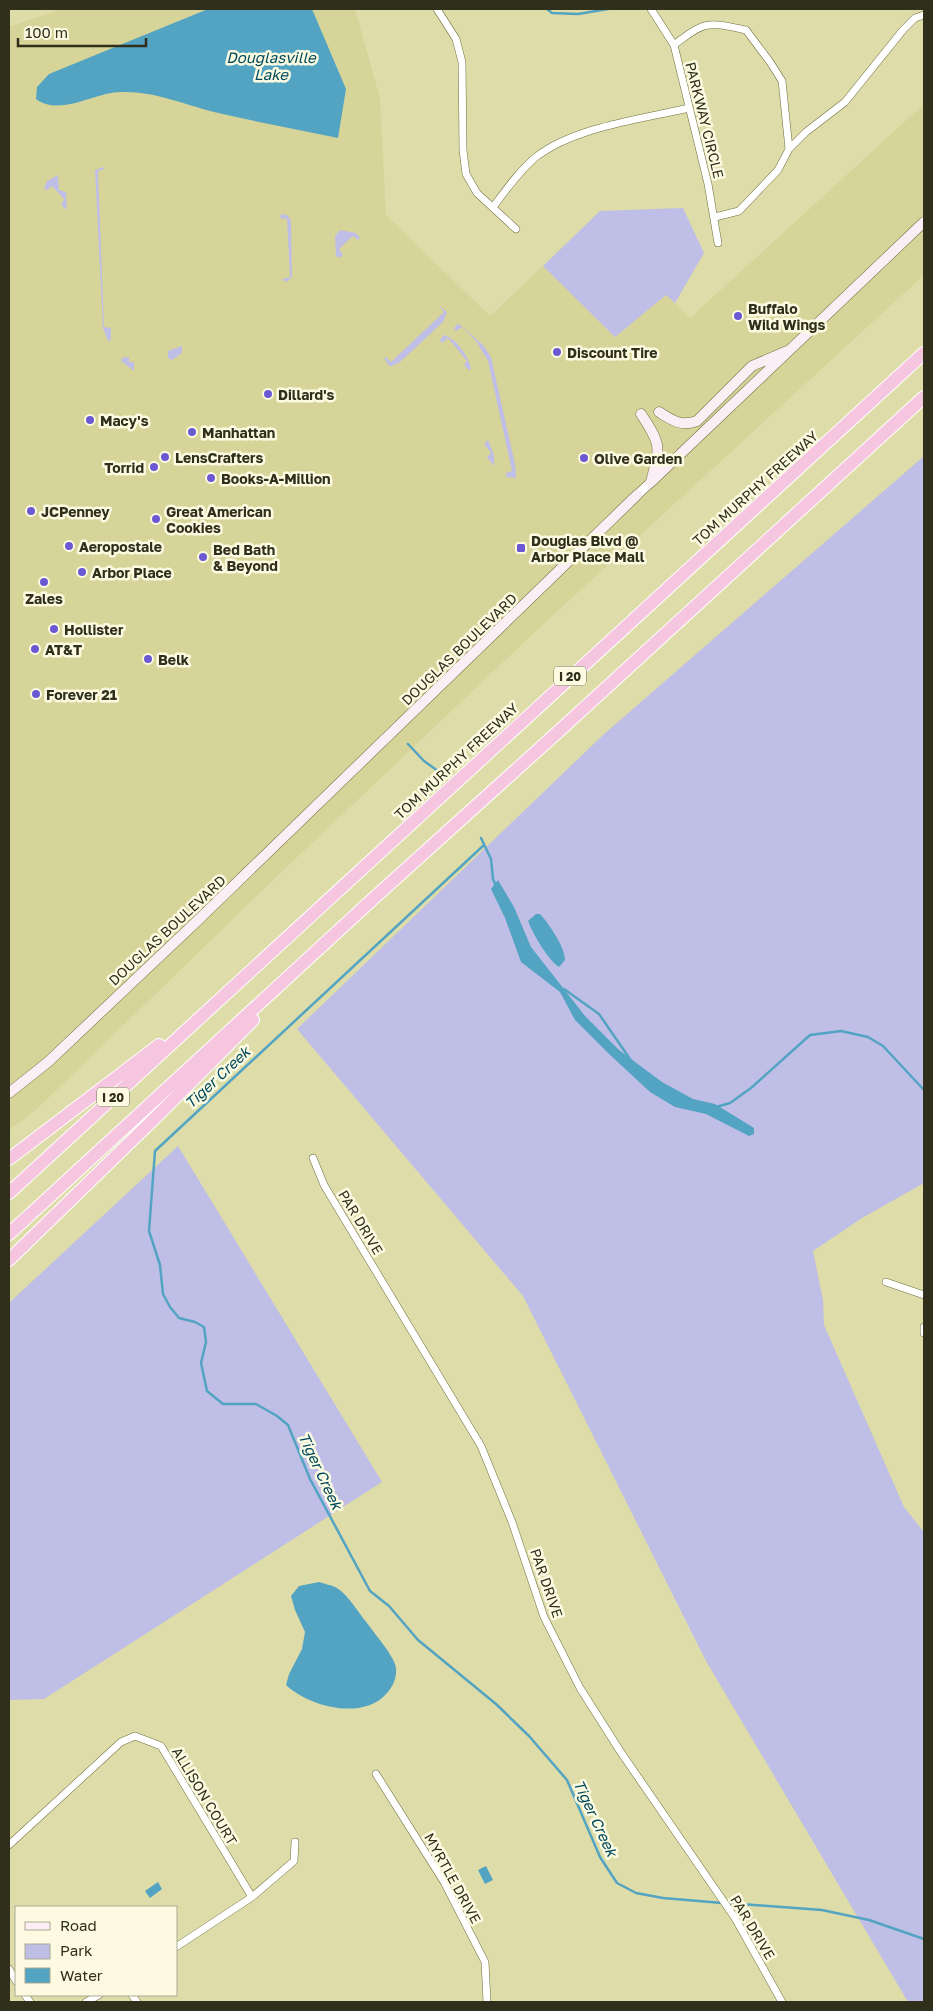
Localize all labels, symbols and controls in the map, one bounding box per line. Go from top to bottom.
scale bar [18,15,145,47]
text: 100 m [25,23,68,41]
water label: Douglasville Lake [226,48,317,83]
street label: PARKWAY CIRCLE [682,60,728,180]
place label: Buffalo Wild Wings [748,300,825,333]
marker: Buffalo Wild Wings [732,310,744,322]
place label: Discount Tire [567,344,657,361]
marker: Discount Tire [551,346,563,358]
place label: Dillard's [278,386,335,403]
marker: Dillard's [262,388,274,400]
place label: Macy's [100,412,149,429]
marker: Macy's [84,414,96,426]
place label: Manhattan [202,424,275,441]
marker: Manhattan [186,426,198,438]
street label: TOM MURPHY FREEWAY [689,427,821,549]
place label: LensCrafters [175,449,264,466]
place label: Olive Garden [594,450,682,467]
marker: LensCrafters [159,451,171,463]
marker: Olive Garden [578,452,590,464]
place label: Torrid [104,459,144,476]
marker: Torrid [148,461,160,473]
place label: Books-A-Million [221,470,331,487]
marker: Books-A-Million [205,472,217,484]
place label: JCPenney [41,503,110,520]
place label: Great American Cookies [166,503,271,536]
marker: JCPenney [25,505,37,517]
marker: Great American Cookies [150,513,162,525]
place label: Douglas Blvd @ Arbor Place Mall [531,532,645,565]
place label: Aeropostale [79,538,162,555]
marker: Aeropostale [63,540,75,552]
place label: Bed Bath & Beyond [213,541,278,574]
marker: Douglas Blvd @ Arbor Place Mall [515,542,527,554]
marker: Bed Bath & Beyond [197,551,209,563]
place label: Arbor Place [92,564,172,581]
marker: Arbor Place [76,566,88,578]
marker: Zales [38,576,50,588]
street label: DOUGLAS BOULEVARD [398,589,520,709]
place label: Zales [25,590,63,607]
place label: Hollister [64,621,124,638]
marker: Hollister [48,623,60,635]
place label: AT&T [45,641,82,658]
marker: AT&T [29,643,41,655]
place label: Belk [158,651,189,668]
marker: Belk [142,653,154,665]
road number: I 20 [554,666,586,686]
place label: Forever 21 [46,686,117,703]
marker: Forever 21 [30,688,42,700]
street label: TOM MURPHY FREEWAY [391,699,521,823]
street label: DOUGLAS BOULEVARD [105,871,229,989]
water label: Tiger Creek [181,1041,255,1112]
road number: I 20 [97,1088,129,1106]
street label: PAR DRIVE [335,1187,387,1257]
water label: Tiger Creek [294,1430,347,1514]
street label: PAR DRIVE [527,1546,567,1620]
street label: ALLISON COURT [169,1744,241,1848]
water label: Tiger Creek [569,1777,622,1861]
street label: MYRTLE DRIVE [421,1830,485,1926]
street label: PAR DRIVE [727,1892,779,1962]
legend [15,1906,178,1996]
text: Road [60,1916,97,1934]
text: Park [60,1941,93,1959]
text: Water [60,1966,103,1984]

